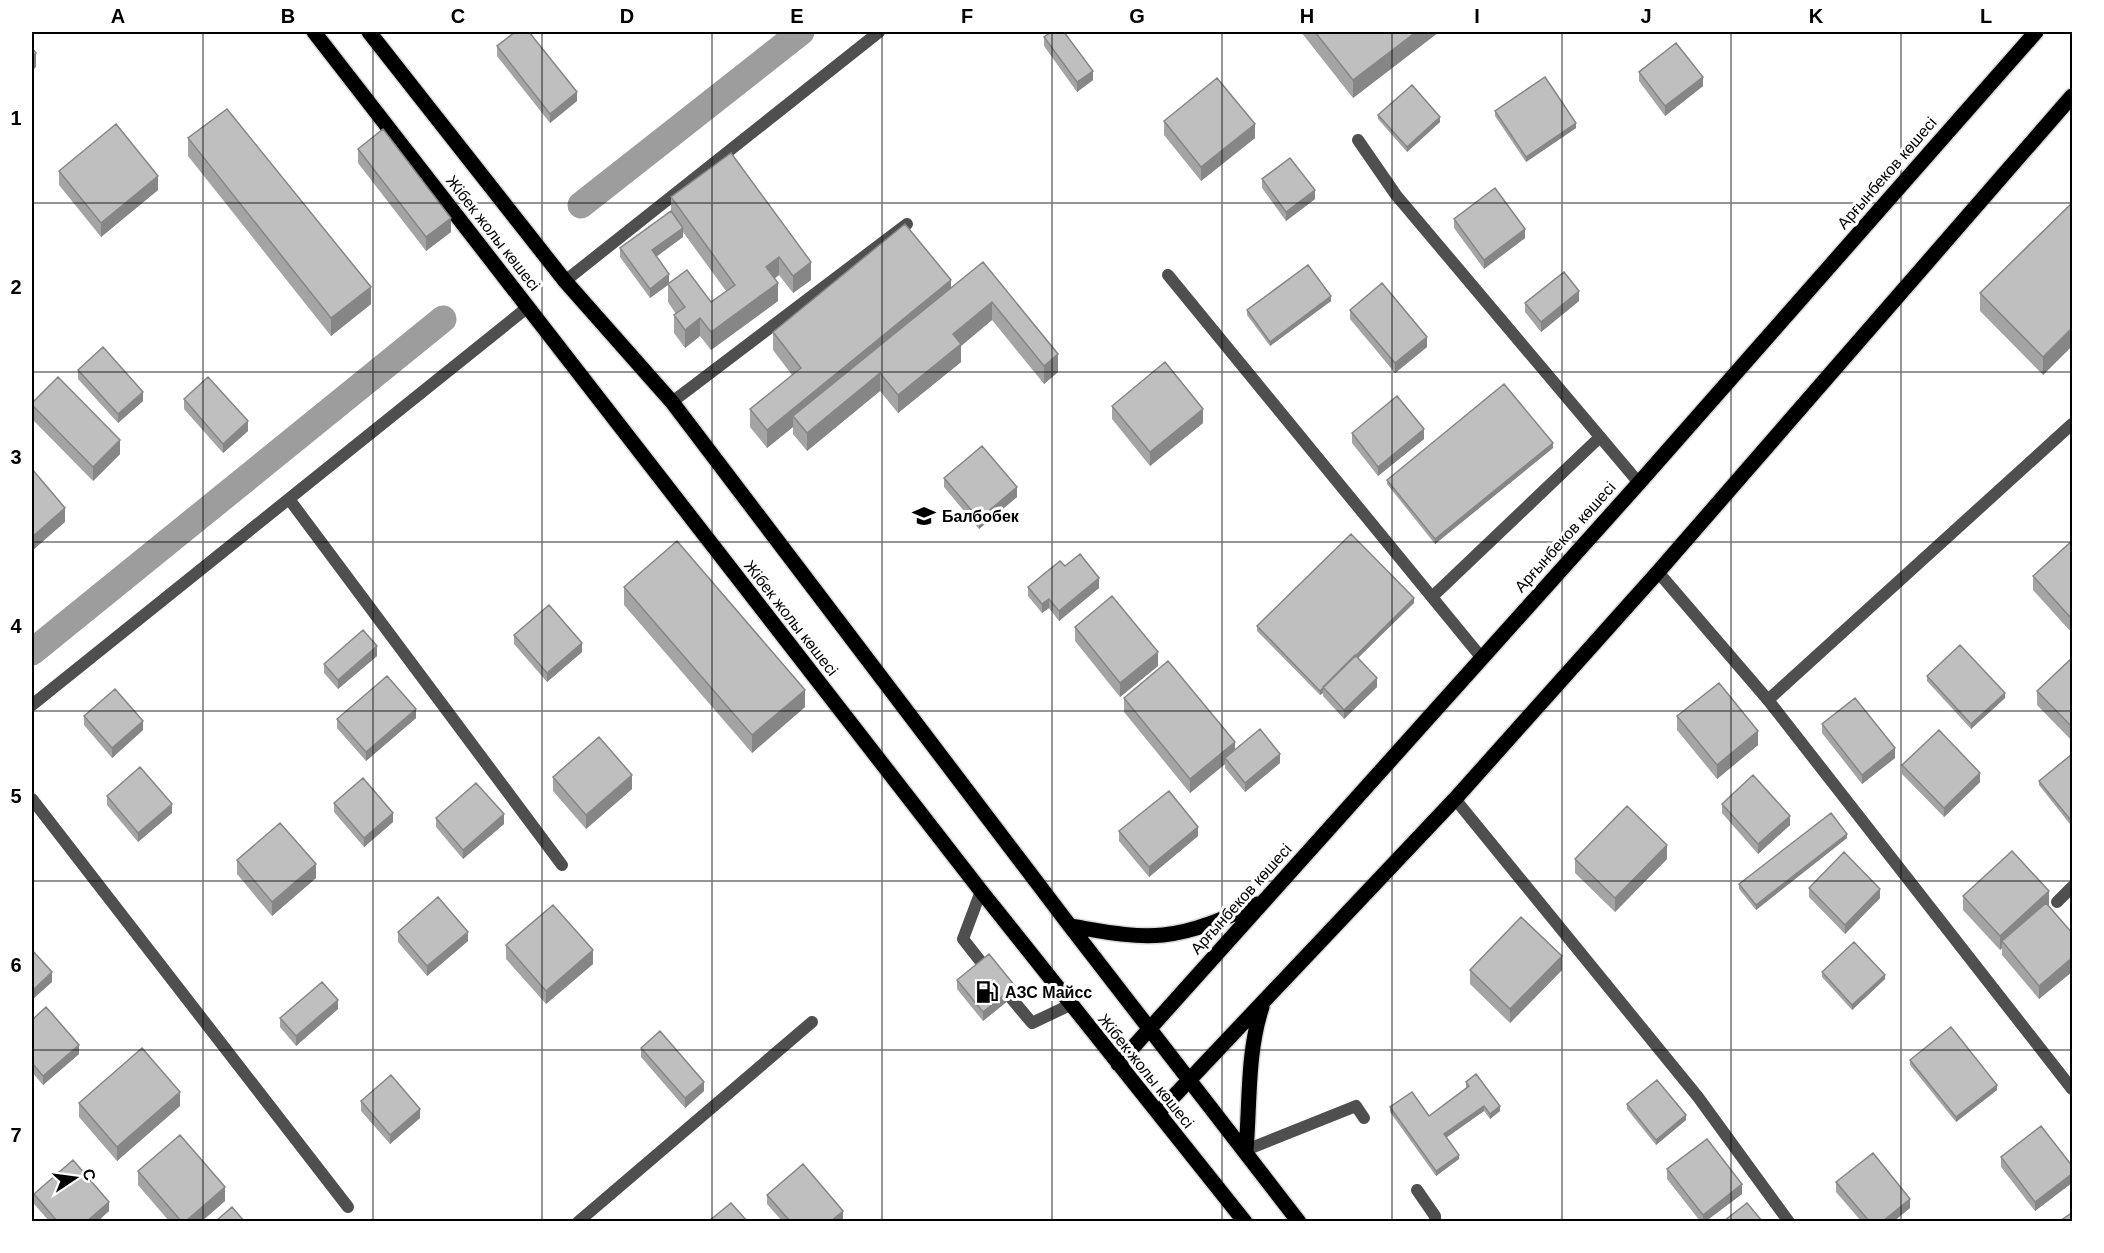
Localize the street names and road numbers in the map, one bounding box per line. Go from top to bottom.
street label: Арғынбеков көшесі [1834,114,1940,232]
street label: Жібек жолы көшесі [443,172,543,294]
street label: Арғынбеков көшесі [1511,479,1619,595]
street label: Жібек жолы көшесі [741,557,841,679]
street label: Арғынбеков көшесі [1187,841,1295,957]
street label: Жібек жолы көшесі [1095,1011,1197,1131]

